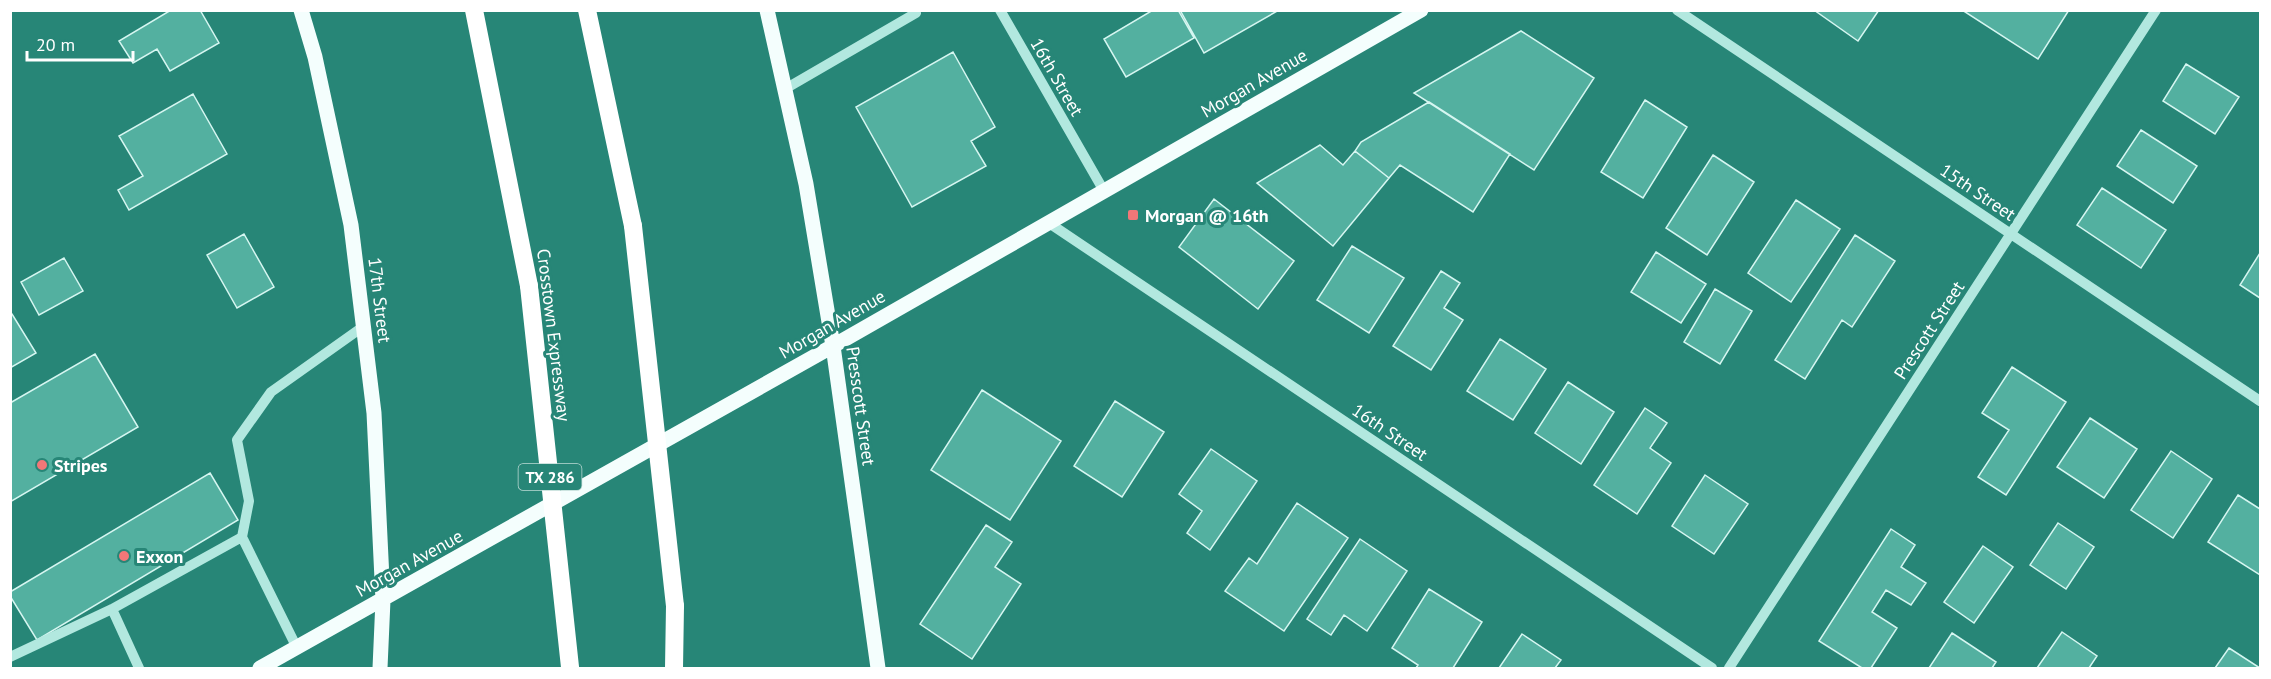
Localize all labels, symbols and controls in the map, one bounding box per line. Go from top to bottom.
scale bar [27,24,134,62]
text: 20 m [36,33,75,56]
street label: 16th Street [1025,34,1089,120]
street label: Morgan Avenue [1197,43,1311,123]
street label: 15th Street [1936,158,2020,226]
place label: Morgan @ 16th [1145,204,1268,227]
marker: Morgan @ 16th [1126,208,1140,222]
street label: Crosstown Expressway [532,247,576,423]
street label: 17th Street [363,256,397,344]
street label: Prescott Street [1889,277,1969,383]
street label: Morgan Avenue [775,284,889,364]
street label: Presscott Street [841,345,881,467]
street label: 16th Street [1348,398,1432,466]
place label: Stripes [54,454,108,477]
marker: Stripes [35,458,49,472]
road number: TX 286 [518,464,582,490]
street label: Morgan Avenue [351,524,467,602]
place label: Exxon [136,545,183,568]
marker: Exxon [117,549,131,563]

